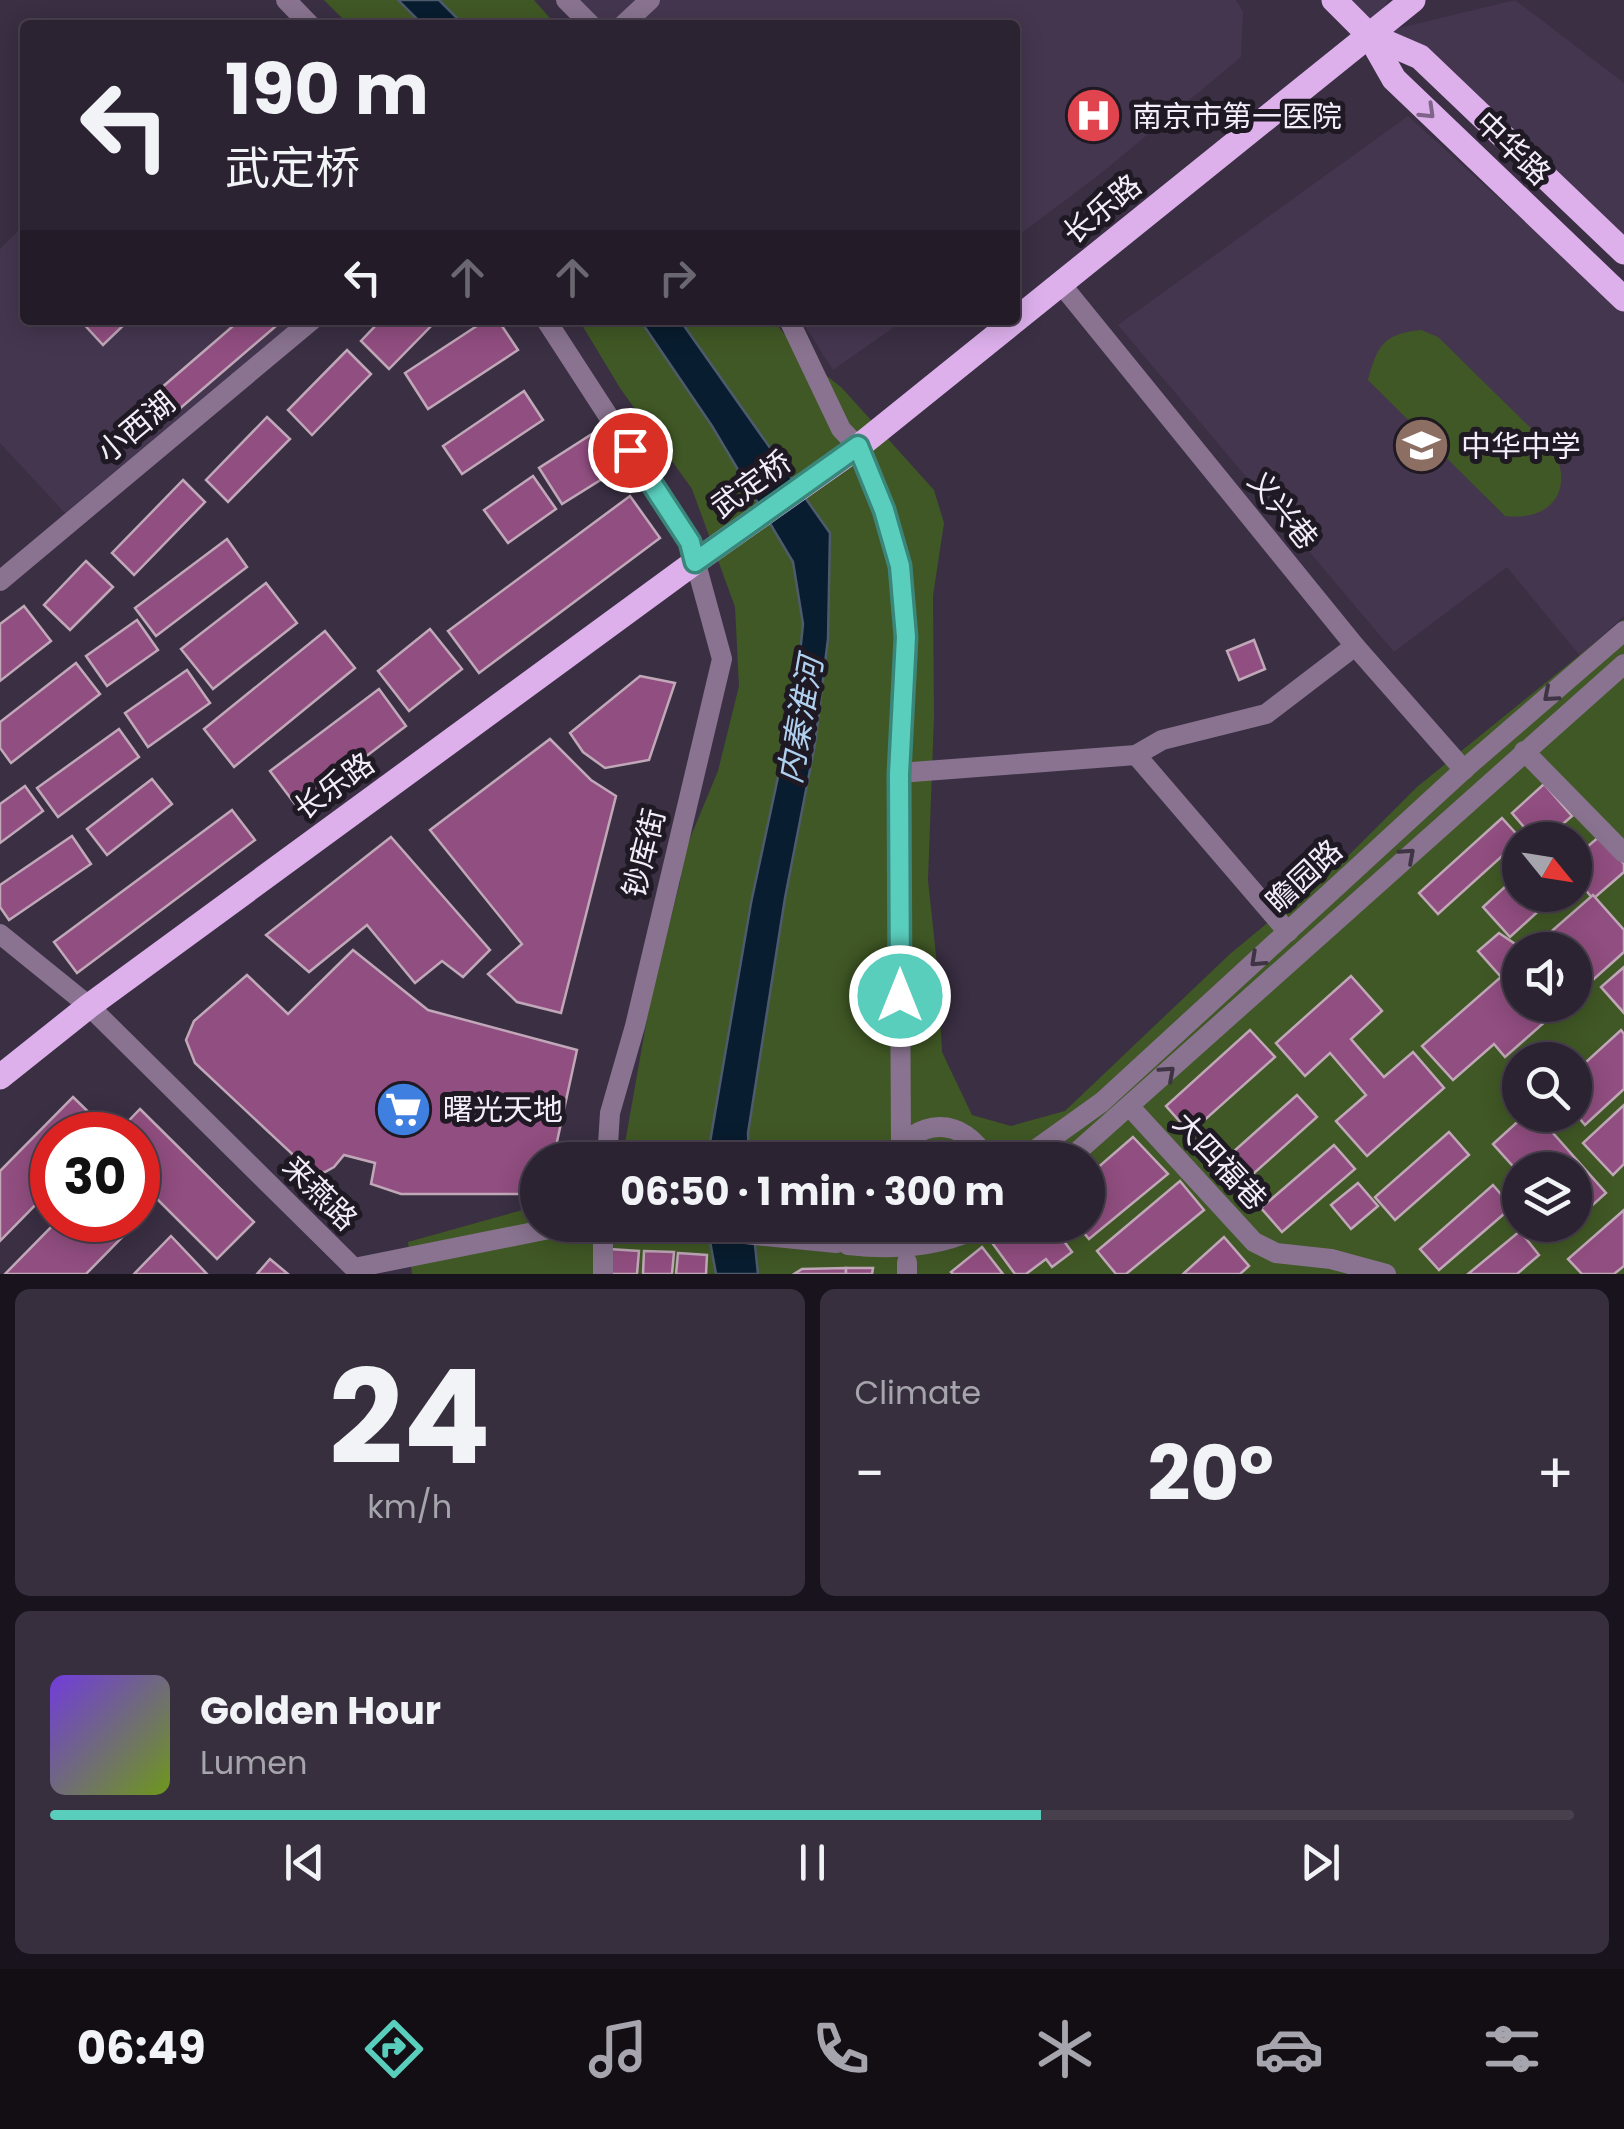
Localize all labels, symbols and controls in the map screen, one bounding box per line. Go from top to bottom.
text: 190 m [225,40,429,139]
icon: left [60,60,190,190]
hospital icon: 南京市第一医院 [1063,86,1123,146]
place label: 南京市第一医院 [1132,95,1342,138]
one-way arrow [1416,100,1435,118]
street label: 中华路 [1466,101,1560,195]
text: 武定桥 [225,137,360,200]
street label: 长乐路 [1053,164,1151,254]
icon: left [335,250,390,305]
icon: ahead [440,250,495,305]
icon: ahead [545,250,600,305]
icon: right [650,250,705,305]
street label: 小西湖 [88,382,184,472]
pin [588,408,673,493]
school or university icon: 中华中学 [1392,416,1452,476]
icon: arrive [603,423,658,478]
place label: 中华中学 [1461,425,1581,468]
street label: 武定桥 [702,440,800,528]
street label: 义兴巷 [1238,461,1328,559]
water label: 内秦淮河 [767,647,834,787]
one-way arrow [1544,683,1562,701]
street label: 长乐路 [285,742,383,830]
street label: 钞库街 [612,804,676,902]
north arrow [1502,822,1592,912]
map controls [1502,822,1592,1242]
street label: 瞻园路 [1256,830,1352,922]
one-way arrow [1396,848,1415,866]
button: sound [1502,932,1592,1022]
position arrow [848,944,952,1048]
one-way arrow [1250,948,1269,966]
button: search [1502,1042,1592,1132]
one-way arrow [1156,1067,1175,1085]
supermarket icon: 曙光天地 [374,1079,434,1139]
place label: 曙光天地 [443,1088,563,1131]
street label: 大四福巷 [1163,1102,1277,1220]
speed limit sign: 30 [30,1112,160,1242]
street label: 来燕路 [273,1146,367,1240]
button: layers [1502,1152,1592,1242]
text: 06:50 · 1 min · 300 m [620,1165,1005,1218]
text: 24 [329,1326,491,1509]
text: Climate [855,1370,981,1415]
text: 20° [1147,1421,1274,1526]
text: − [855,1435,885,1512]
text: + [1536,1435,1574,1512]
text: km/h [367,1484,452,1529]
text: Golden Hour [200,1684,441,1737]
text: Lumen [200,1740,308,1785]
icon: previous [277,1835,332,1890]
icon: pause [785,1835,840,1890]
icon: next [1293,1835,1348,1890]
icon: directions [359,2014,429,2084]
icon: music [583,2014,653,2084]
icon: phone [806,2014,876,2084]
icon: climate [1030,2014,1100,2084]
icon: car [1254,2014,1324,2084]
icon: filters [1477,2014,1547,2084]
text: 06:49 [77,2017,206,2080]

